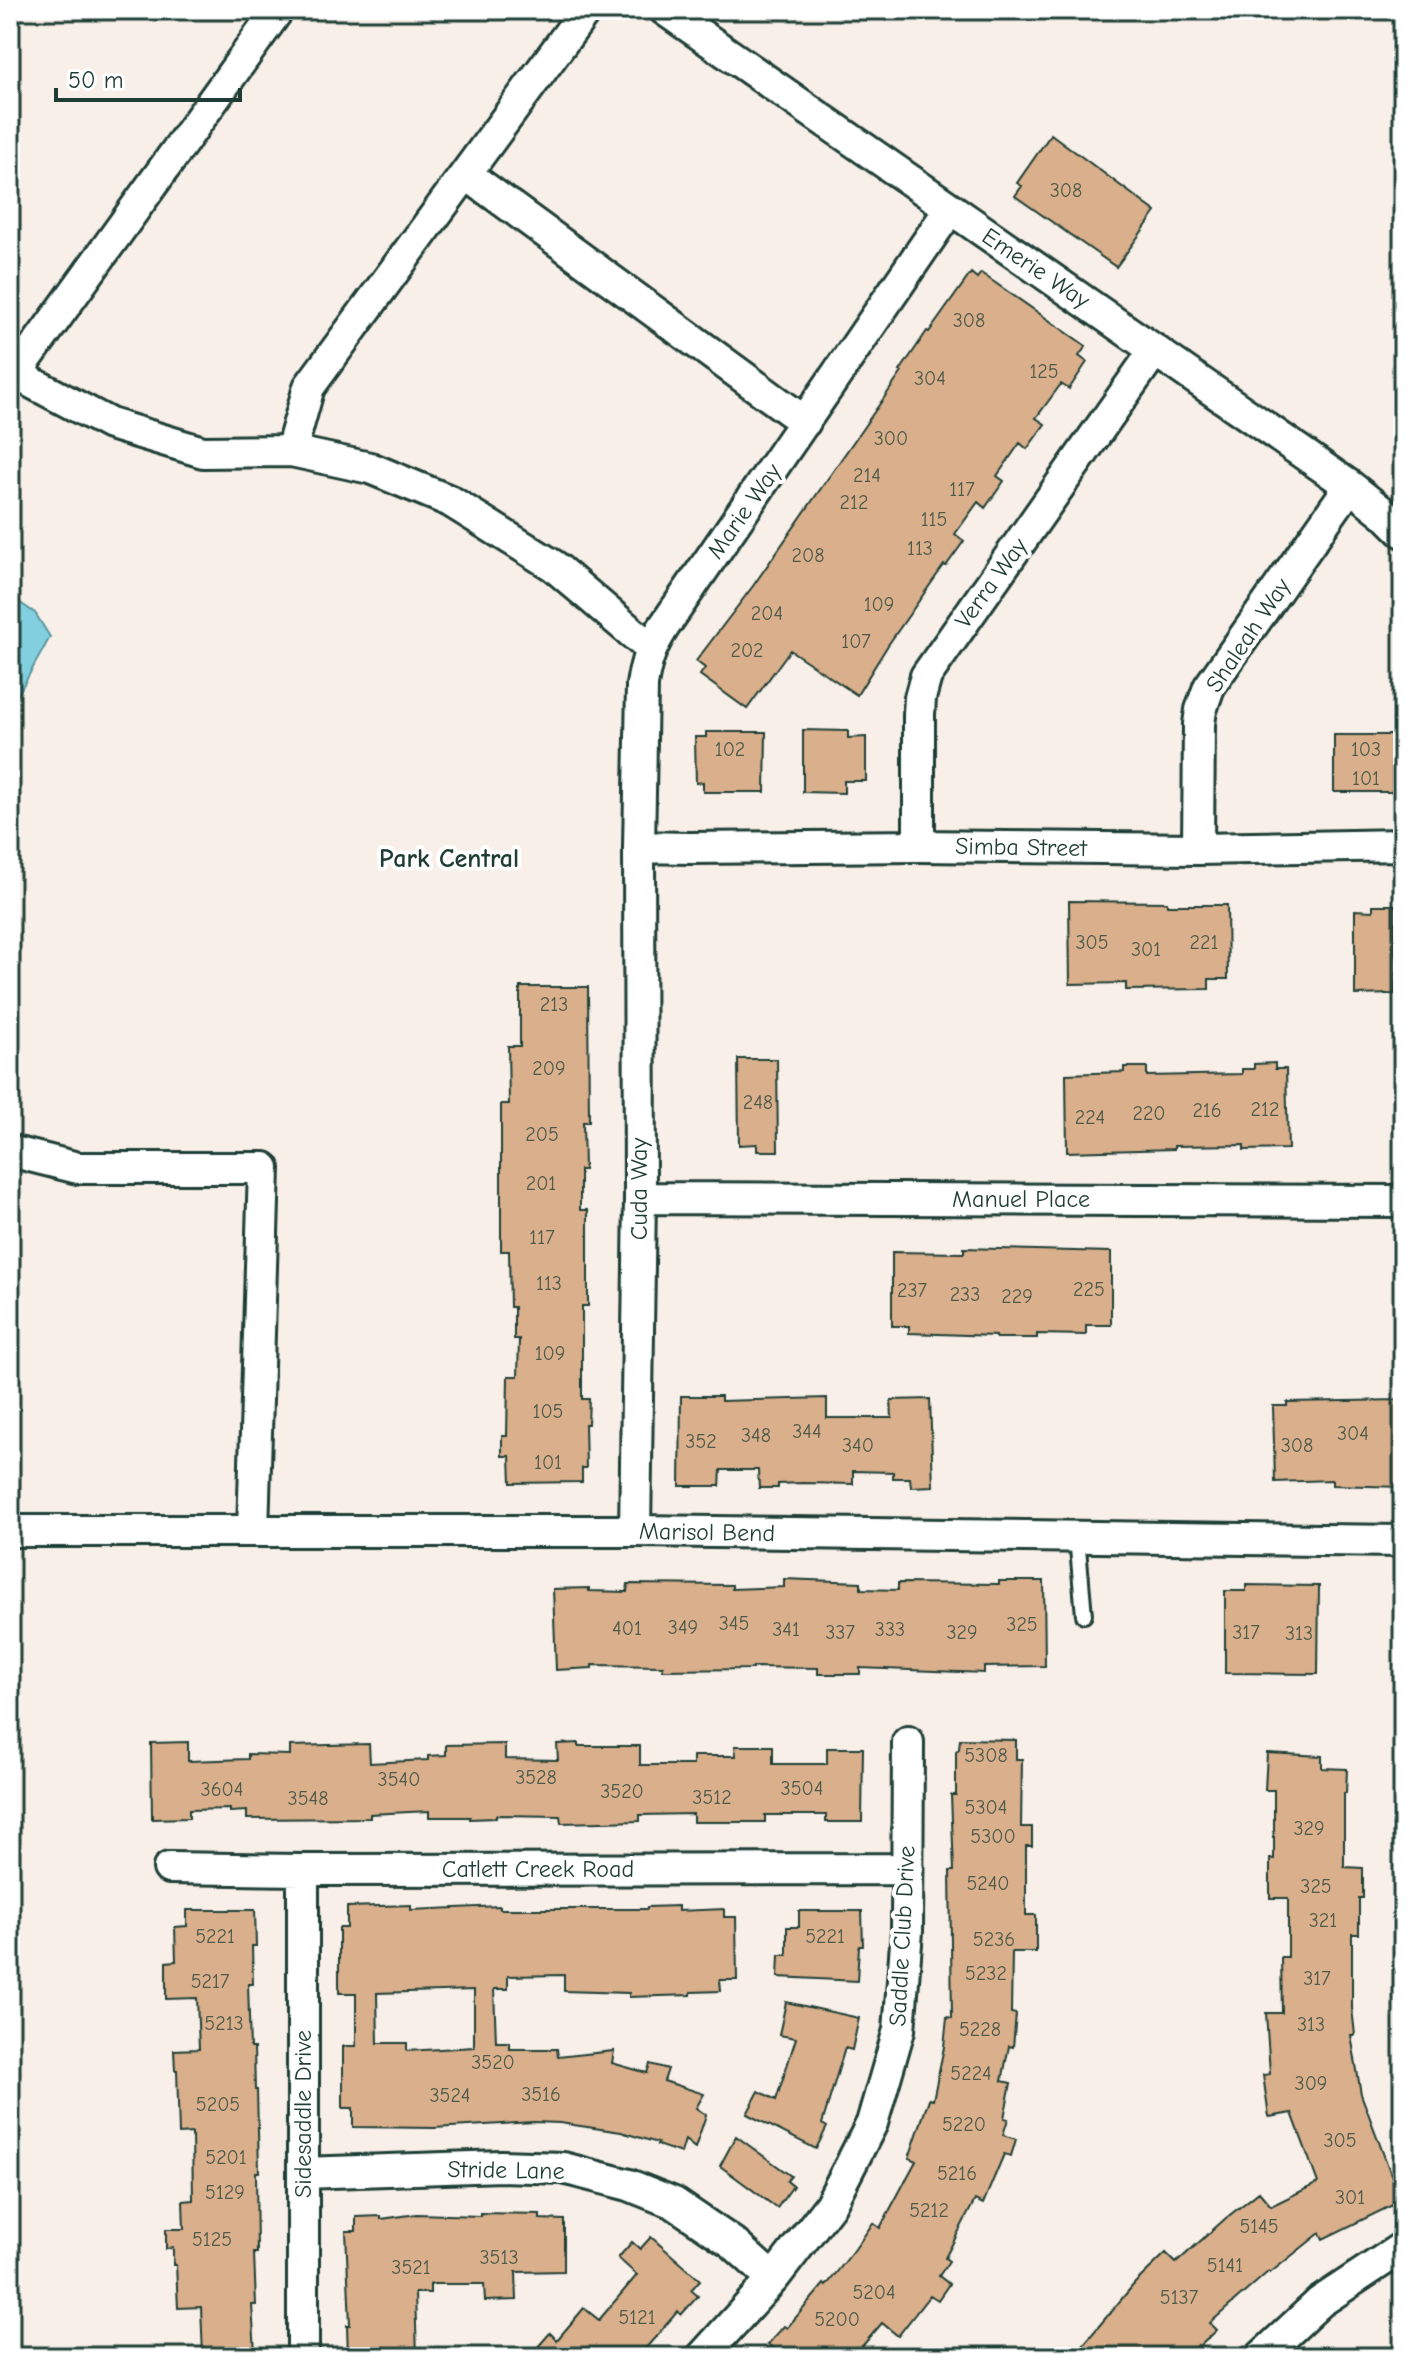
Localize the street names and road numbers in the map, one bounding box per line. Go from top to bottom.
street label: Emerie Way [977,222,1095,314]
street label: Marie Way [701,458,787,564]
street label: Verra Way [949,532,1033,634]
street label: Shaleah Way [1200,573,1296,697]
street label: Simba Street [955,832,1088,862]
street label: Cuda Way [625,1138,653,1240]
street label: Manuel Place [952,1185,1090,1213]
street label: Marisol Bend [639,1517,775,1547]
street label: Saddle Club Drive [883,1845,921,2027]
street label: Catlett Creek Road [442,1855,634,1883]
street label: Sidesaddle Drive [289,2030,317,2198]
street label: Stride Lane [447,2155,565,2185]

